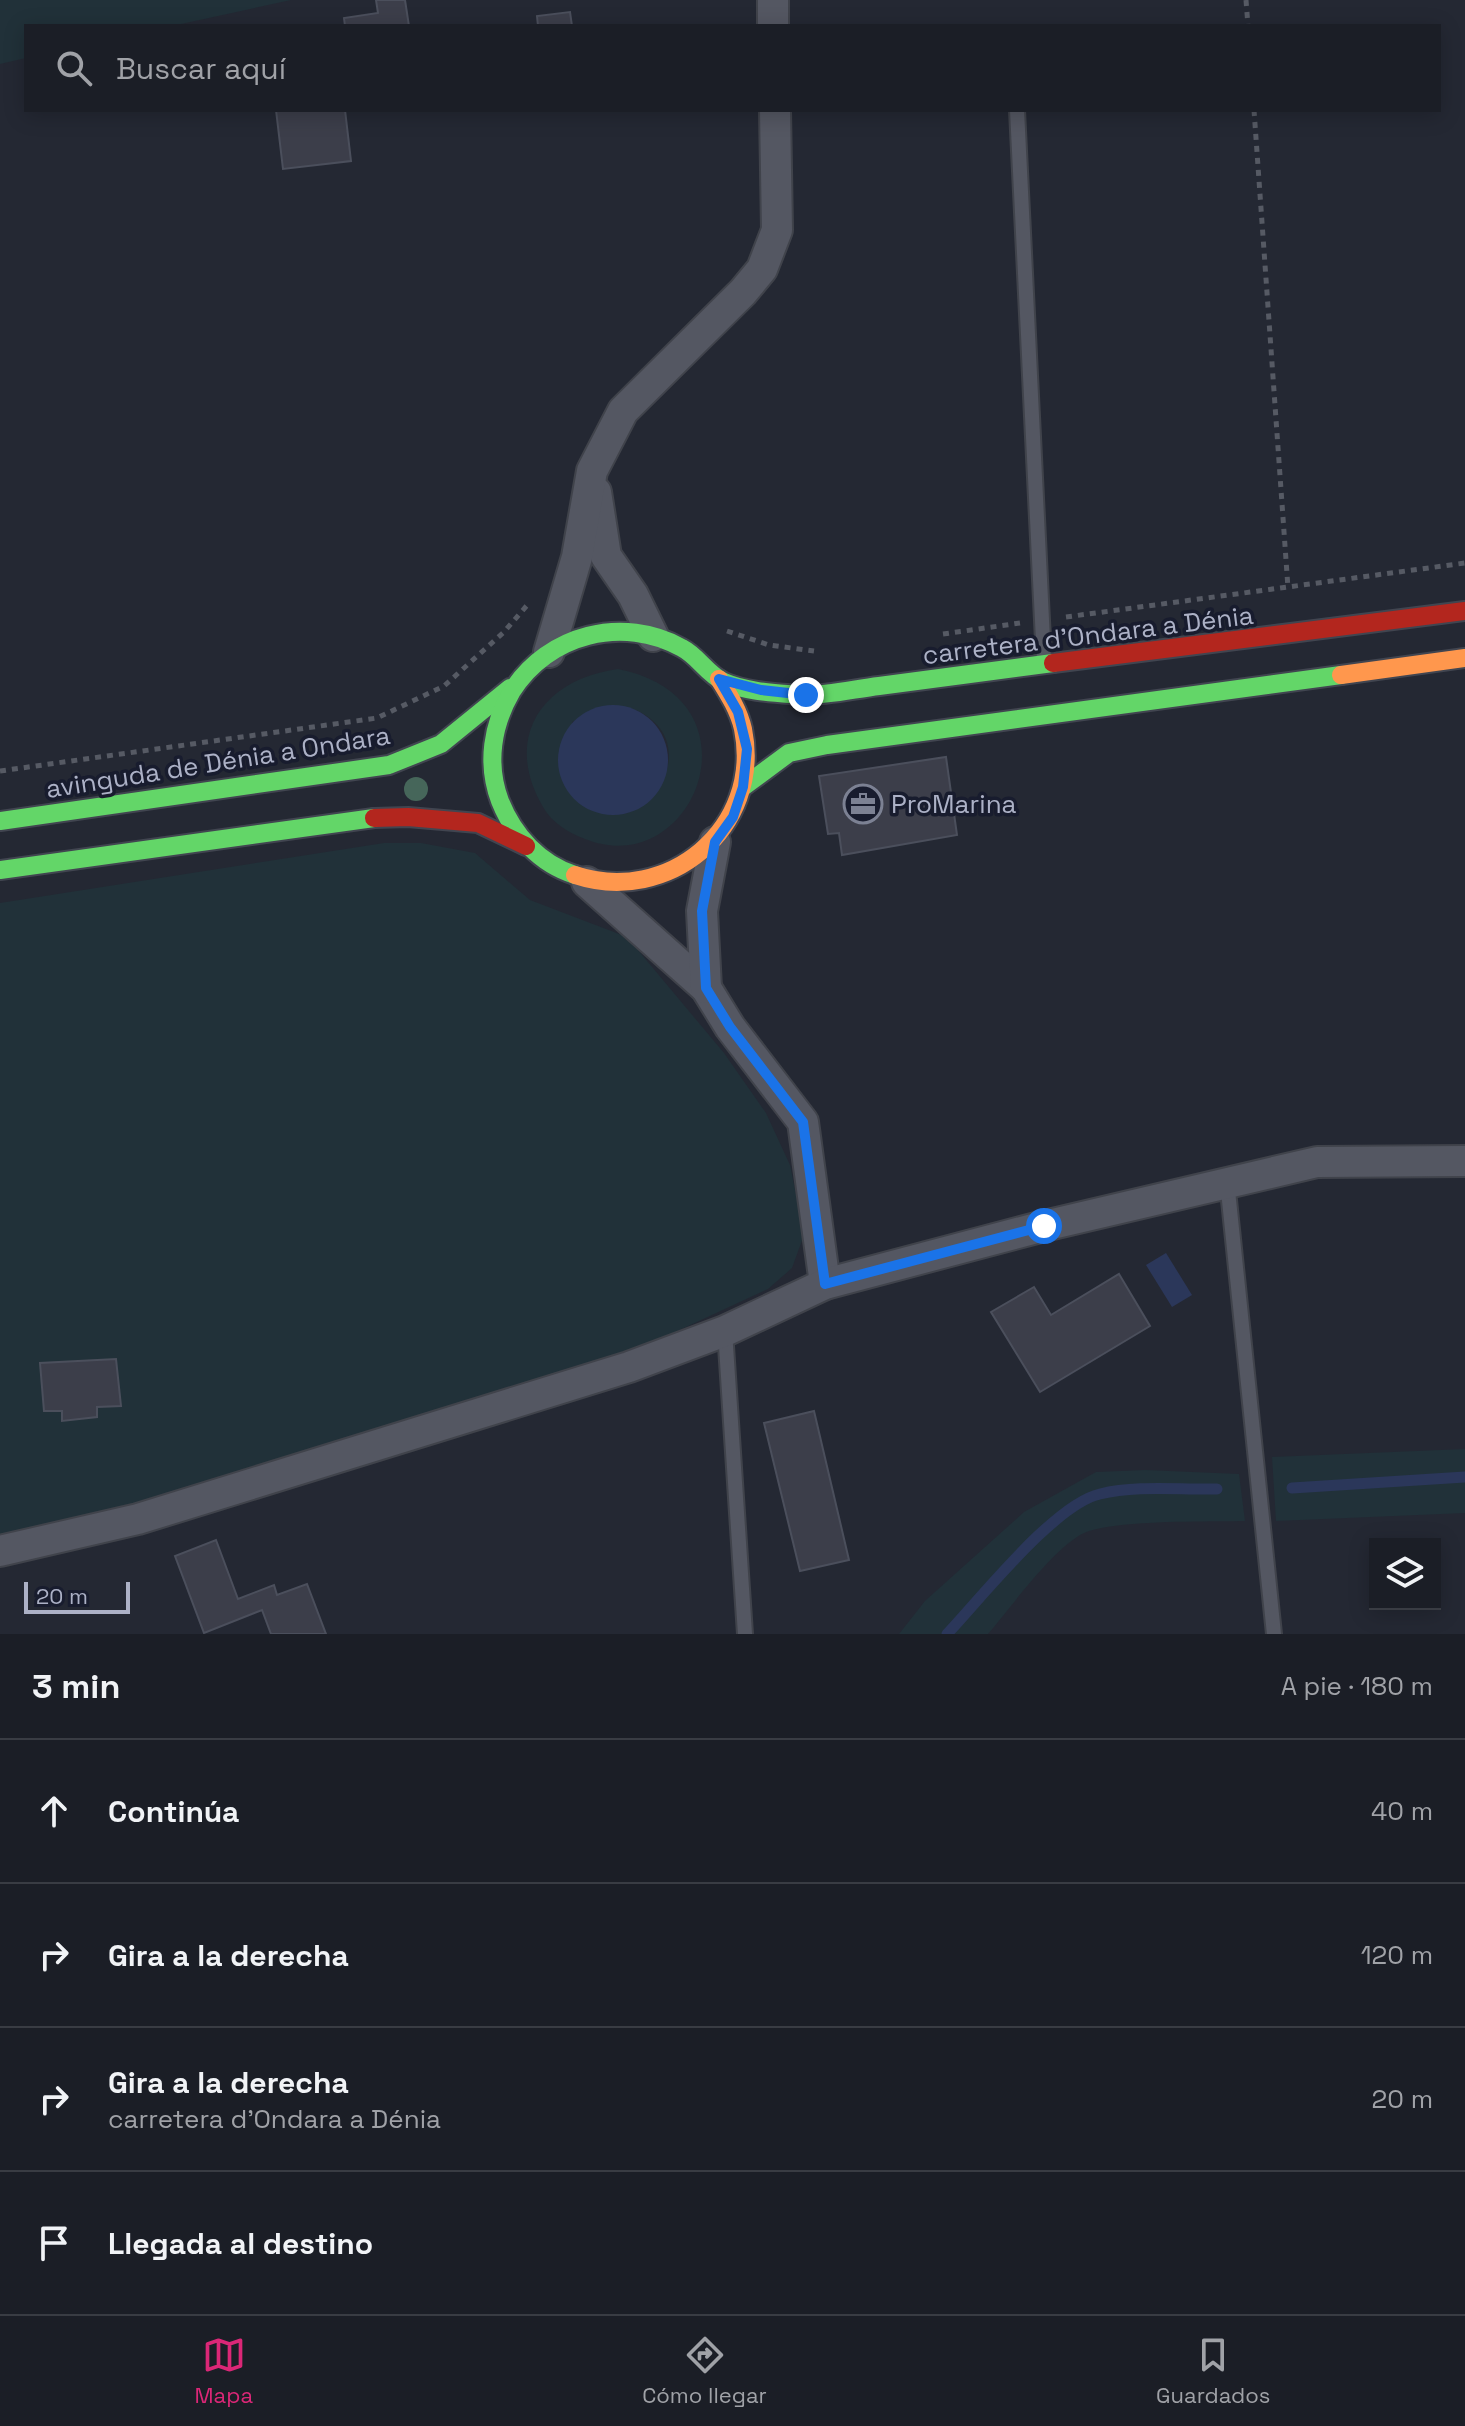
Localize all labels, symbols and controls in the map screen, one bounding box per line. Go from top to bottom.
search box [24,24,1441,112]
icon: search [52,46,96,90]
text: Buscar aquí [116,49,286,88]
street label: carretera d'Ondara a Dénia [921,598,1255,672]
route end [788,677,824,713]
street label: avinguda de Dénia a Ondara [44,718,393,806]
office icon: ProMarina [842,783,884,825]
place label: ProMarina [891,787,1017,821]
route start [1026,1208,1062,1244]
map controls [1369,1538,1441,1610]
button: layers [1369,1538,1441,1610]
scale bar [24,1578,130,1614]
text: 20 m [36,1582,88,1610]
text: 3 min [32,1665,120,1708]
text: A pie · 180 m [1281,1669,1433,1703]
icon: ahead [32,1789,76,1833]
text: Continúa [108,1792,239,1831]
text: 40 m [1371,1794,1433,1828]
icon: right [32,1933,76,1977]
text: Gira a la derecha [108,1936,349,1975]
text: 120 m [1361,1938,1433,1972]
text: Gira a la derecha [108,2063,349,2102]
icon: right [32,2077,76,2121]
text: 20 m [1372,2082,1433,2116]
text: carretera d'Ondara a Dénia [108,2102,441,2136]
icon: arrive [32,2221,76,2265]
text: Llegada al destino [108,2224,373,2263]
tab: Mapa [195,2333,253,2409]
tab: Cómo llegar [642,2333,767,2409]
tab: Guardados [1156,2333,1270,2409]

